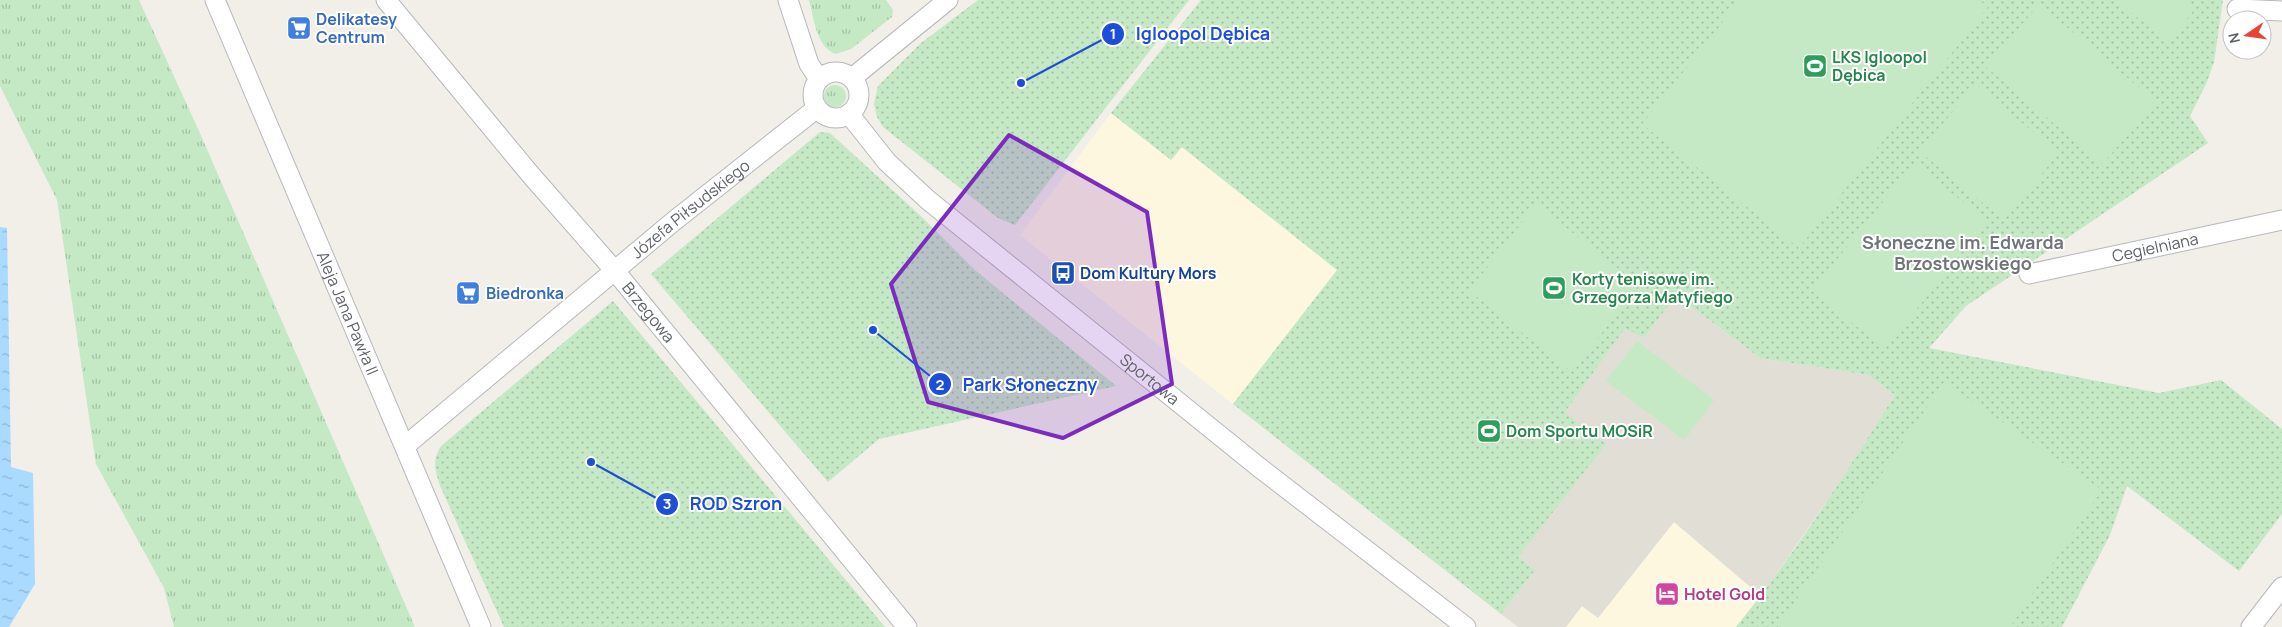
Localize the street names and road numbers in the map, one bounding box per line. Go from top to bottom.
street label: Józefa Piłsudskiego [626,154,754,263]
street label: Cegielniana [2110,227,2200,267]
street label: Aleja Jana Pawła II [312,248,384,378]
street label: Brzegowa [617,277,680,347]
street label: Sportowa [1115,348,1184,410]

